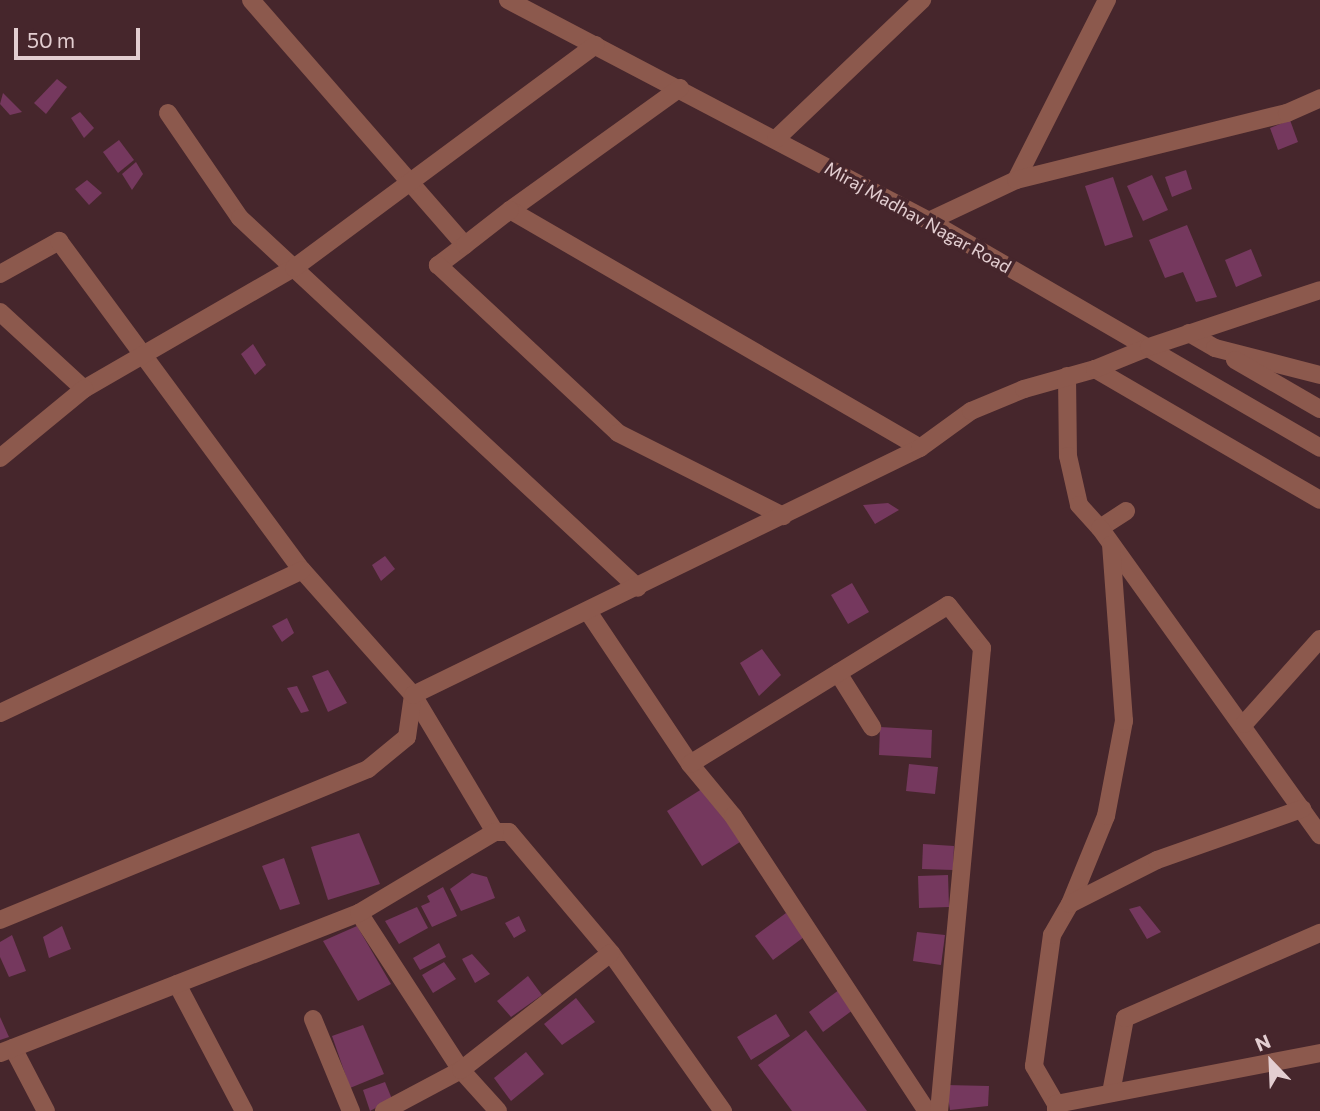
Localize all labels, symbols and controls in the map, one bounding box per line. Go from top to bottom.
scale bar [18,14,144,58]
text: 50 m [27,27,75,52]
street label: Miraj Madhav Nagar Road [821,157,1015,277]
north arrow [1236,1027,1306,1097]
text: N [1252,1029,1274,1056]

